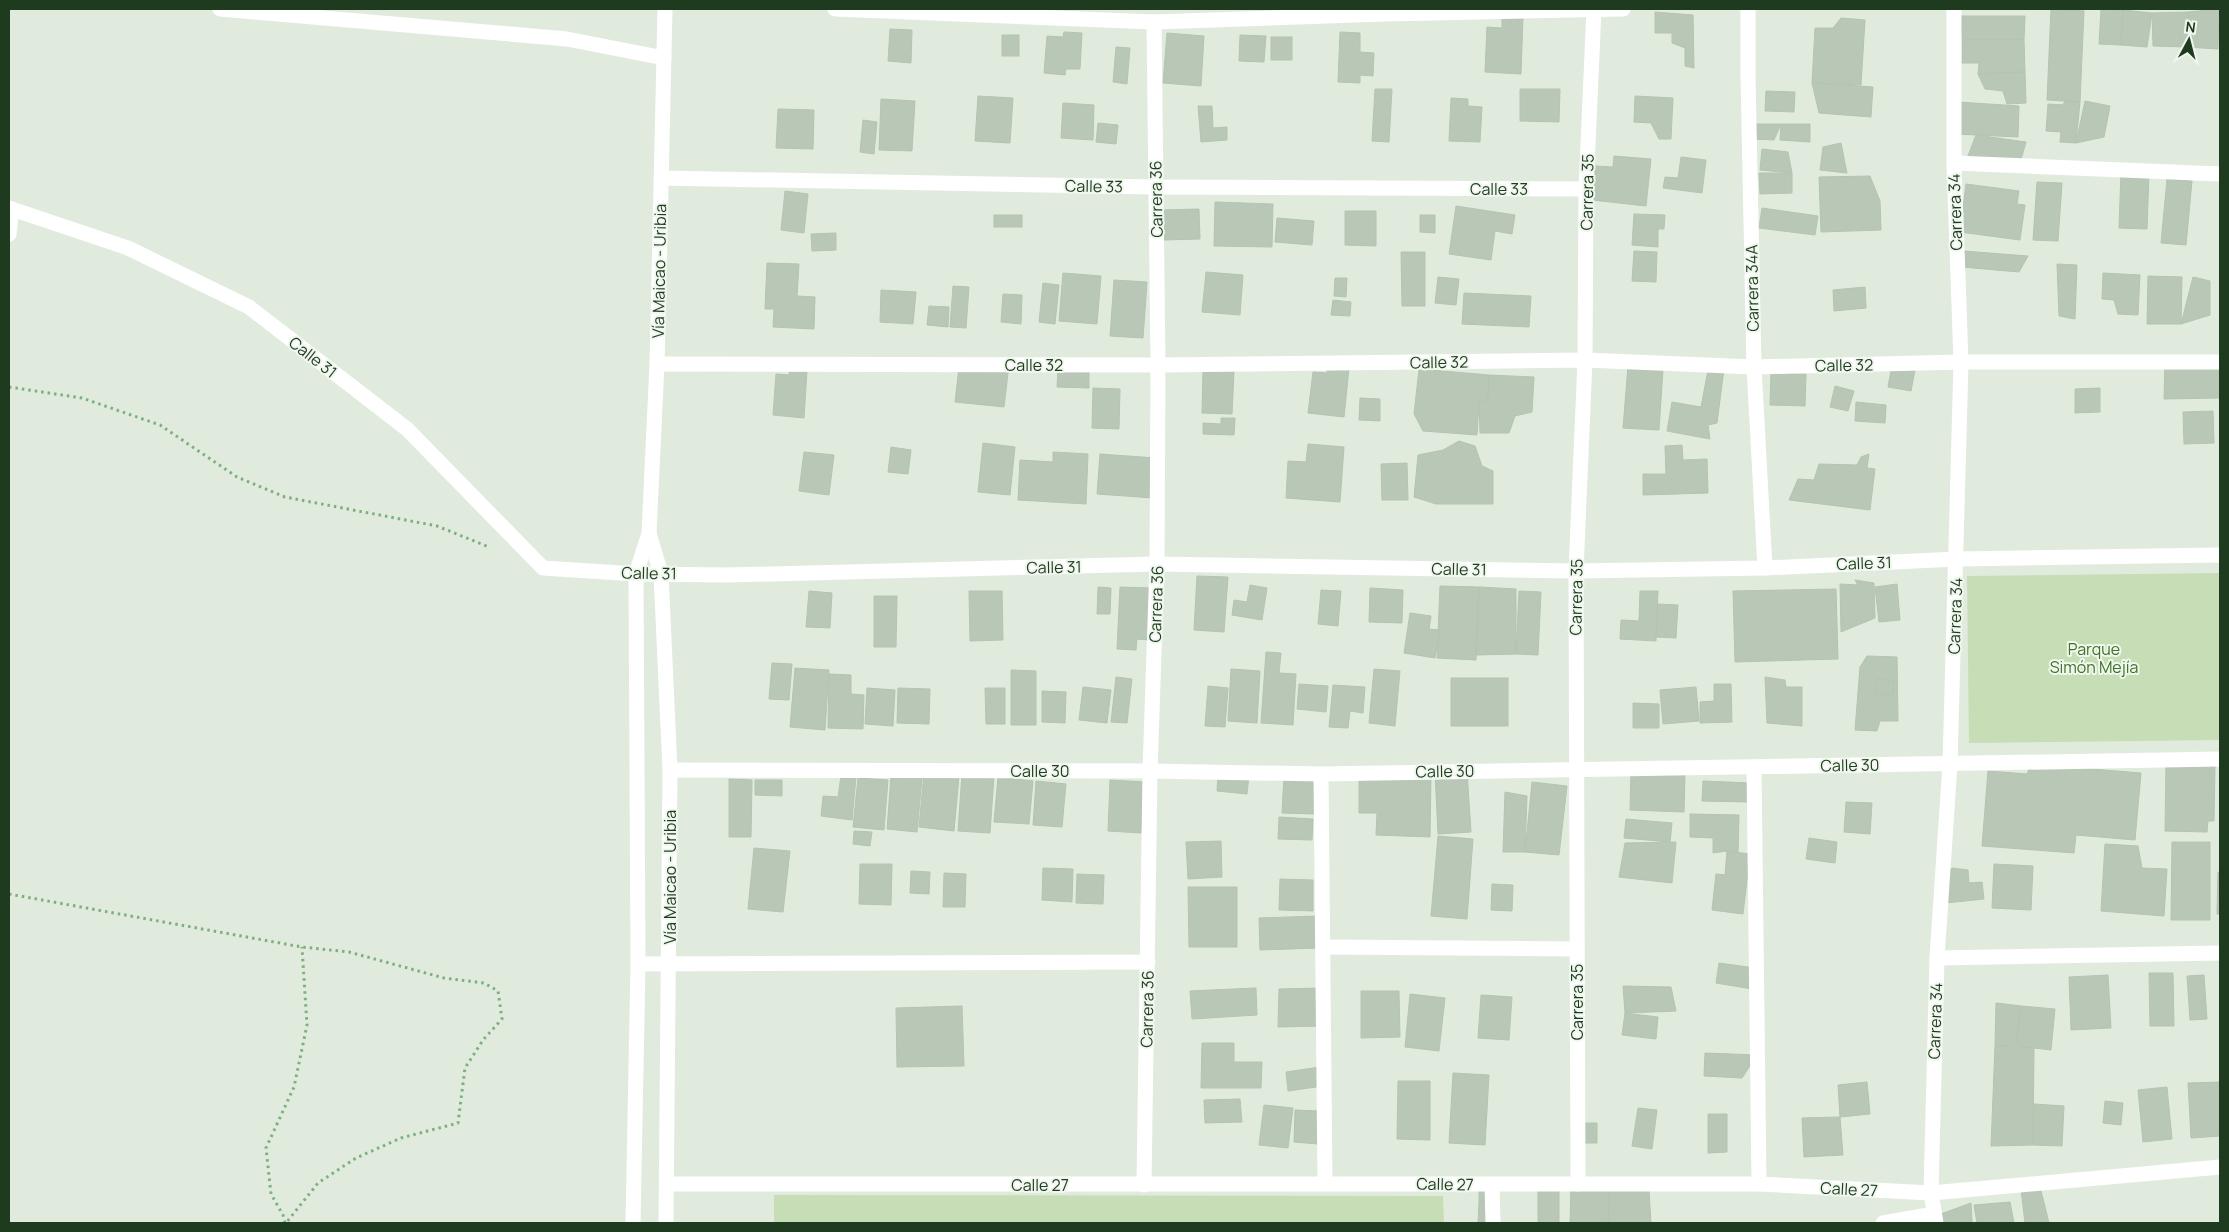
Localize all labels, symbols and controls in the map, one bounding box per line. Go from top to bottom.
north arrow [2164,15,2214,65]
text: N [2184,17,2197,37]
street label: Carrera 35 [1575,153,1599,231]
street label: Carrera 36 [1144,160,1168,238]
street label: Carrera 34 [1943,173,1967,251]
street label: Calle 33 [1065,174,1123,198]
street label: Calle 33 [1470,178,1528,200]
street label: Vía Maicao - Uribia [647,204,671,338]
street label: Carrera 34A [1740,244,1764,332]
street label: Calle 31 [284,331,342,383]
street label: Calle 32 [1410,350,1468,374]
street label: Calle 32 [1815,353,1873,377]
street label: Calle 32 [1005,354,1063,376]
street label: Calle 31 [1836,551,1892,575]
street label: Calle 31 [1026,556,1082,578]
street label: Calle 31 [1431,558,1487,580]
street label: Carrera 35 [1564,558,1588,636]
street label: Calle 31 [621,562,677,584]
street label: Carrera 36 [1144,565,1168,643]
street label: Carrera 34 [1943,577,1967,655]
park label: Parque Simón Mejía [2050,638,2138,678]
street label: Calle 30 [1820,753,1880,777]
street label: Calle 30 [1415,759,1475,783]
street label: Calle 30 [1011,760,1069,782]
street label: Vía Maicao - Uribia [659,810,681,944]
street label: Carrera 35 [1566,964,1588,1040]
street label: Carrera 36 [1135,970,1159,1048]
street label: Carrera 34 [1923,982,1947,1060]
street label: Calle 27 [1416,1172,1474,1196]
street label: Calle 27 [1011,1174,1069,1196]
street label: Calle 27 [1820,1177,1878,1201]

